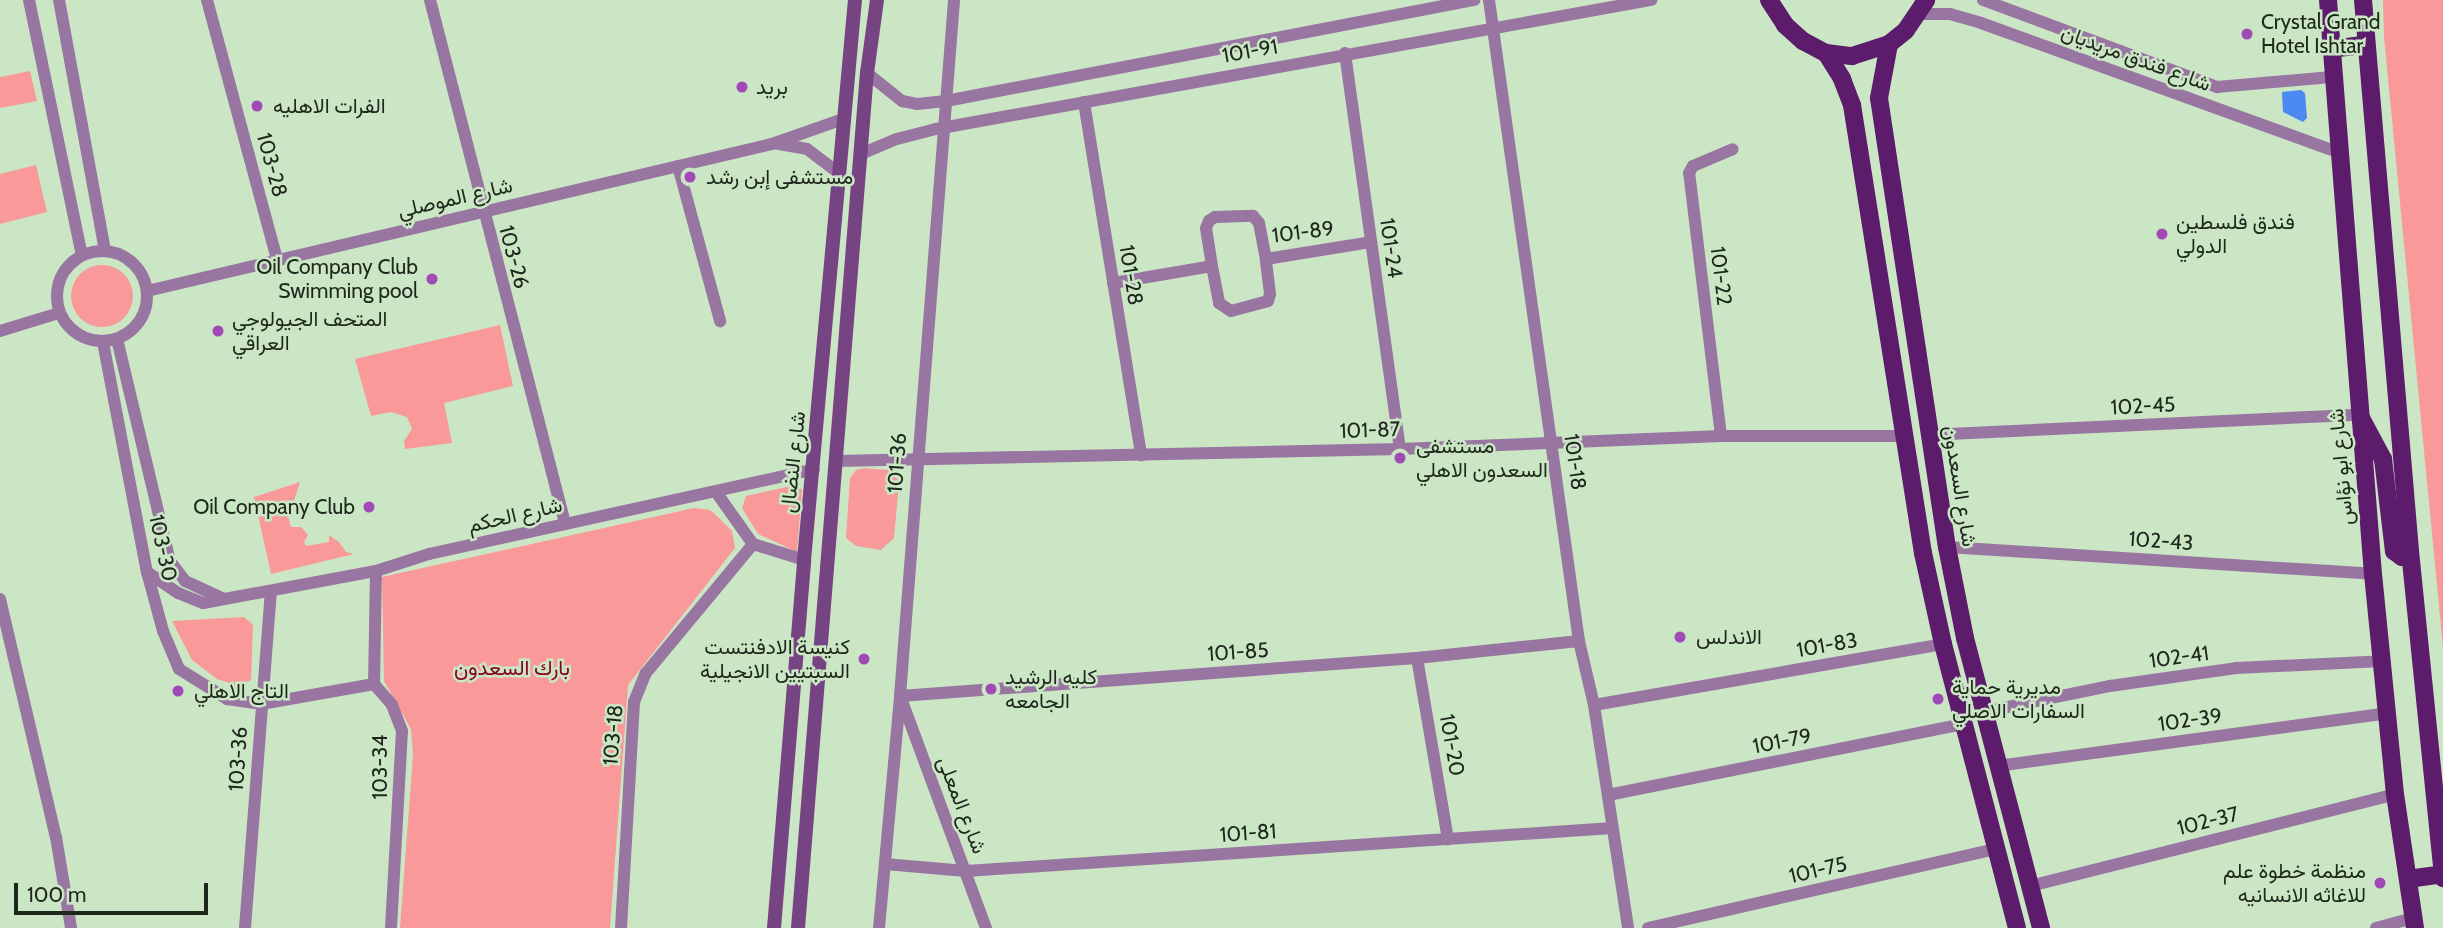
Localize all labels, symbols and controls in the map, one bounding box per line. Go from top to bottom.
place label: Crystal Grand Hotel Ishtar [2261,9,2380,59]
street label: شارع فندق مريديان [2058,19,2214,97]
marker: Crystal Grand Hotel Ishtar [2239,26,2255,42]
street label: 101-91 [1220,34,1280,68]
place label: بريد [756,74,788,100]
marker: بريد [734,79,750,95]
place label: الفرات الاهليه [273,93,386,119]
marker: الفرات الاهليه [247,96,267,116]
street label: 103-28 [251,130,293,200]
place label: مستشفى إبن رشد [706,164,853,190]
marker: مستشفى إبن رشد [680,167,700,187]
street label: شارع الموصلي [395,173,515,223]
place label: فندق فلسطين الدولي [2176,209,2295,259]
street label: 101-89 [1271,216,1335,248]
street label: 101-24 [1374,217,1408,279]
street label: 103-26 [494,223,534,291]
marker: فندق فلسطين الدولي [2154,226,2170,242]
street label: 101-28 [1114,243,1148,307]
street label: 101-22 [1705,245,1737,307]
place label: Oil Company Club Swimming pool [256,254,418,304]
marker: Oil Company Club Swimming pool [424,271,440,287]
place label: المتحف الجيولوجي العراقي [232,306,387,356]
marker: المتحف الجيولوجي العراقي [210,323,226,339]
street label: 102-45 [2110,392,2176,420]
street label: شارع ابو نؤاس [2323,408,2359,526]
street label: شارع النضال [775,410,811,514]
street label: 101-87 [1339,416,1401,444]
street label: شارع السعدون [1938,424,1982,548]
street label: 101-36 [882,432,912,494]
street label: 101-18 [1559,432,1591,492]
place label: مستشفى السعدون الاهلي [1416,433,1548,483]
marker: مستشفى السعدون الاهلي [1390,448,1410,468]
street label: شارع الحكم [465,492,565,538]
place label: Oil Company Club [193,494,355,520]
marker: Oil Company Club [361,499,377,515]
street label: 103-30 [144,512,182,584]
street label: 102-43 [2128,526,2194,556]
place label: الاندلس [1696,624,1762,650]
marker: الاندلس [1670,627,1690,647]
street label: 101-83 [1795,627,1859,663]
place label: كنيسة الادفنتست السبتيين الانجيلية [700,634,850,684]
street label: 101-85 [1207,637,1269,667]
street label: 102-41 [2147,640,2211,674]
marker: كنيسة الادفنتست السبتيين الانجيلية [856,651,872,667]
park label: بارك السعدون [454,655,570,681]
place label: كليه الرشيد الجامعه [1005,664,1097,714]
place label: مديرية حماية السفارات الاصلي [1952,674,2085,724]
place label: التاج الاهلي [194,678,289,704]
marker: التاج الاهلي [168,681,188,701]
marker: كليه الرشيد الجامعه [983,681,999,697]
marker: مديرية حماية السفارات الاصلي [1930,691,1946,707]
street label: 102-39 [2156,703,2224,737]
street label: 103-18 [598,704,628,766]
street label: 101-20 [1434,712,1470,778]
street label: 101-79 [1750,723,1814,759]
street label: 103-36 [223,726,253,792]
street label: 103-34 [367,735,393,799]
street label: شارع المعلى [932,753,992,857]
street label: 102-37 [2174,801,2242,841]
street label: 101-81 [1219,818,1277,848]
street label: 101-75 [1787,851,1849,889]
place label: منظمة خطوة علم للاغاثه الانسانيه [2223,858,2366,908]
scale bar [18,869,212,913]
marker: منظمة خطوة علم للاغاثه الانسانيه [2372,875,2388,891]
text: 100 m [27,882,86,907]

